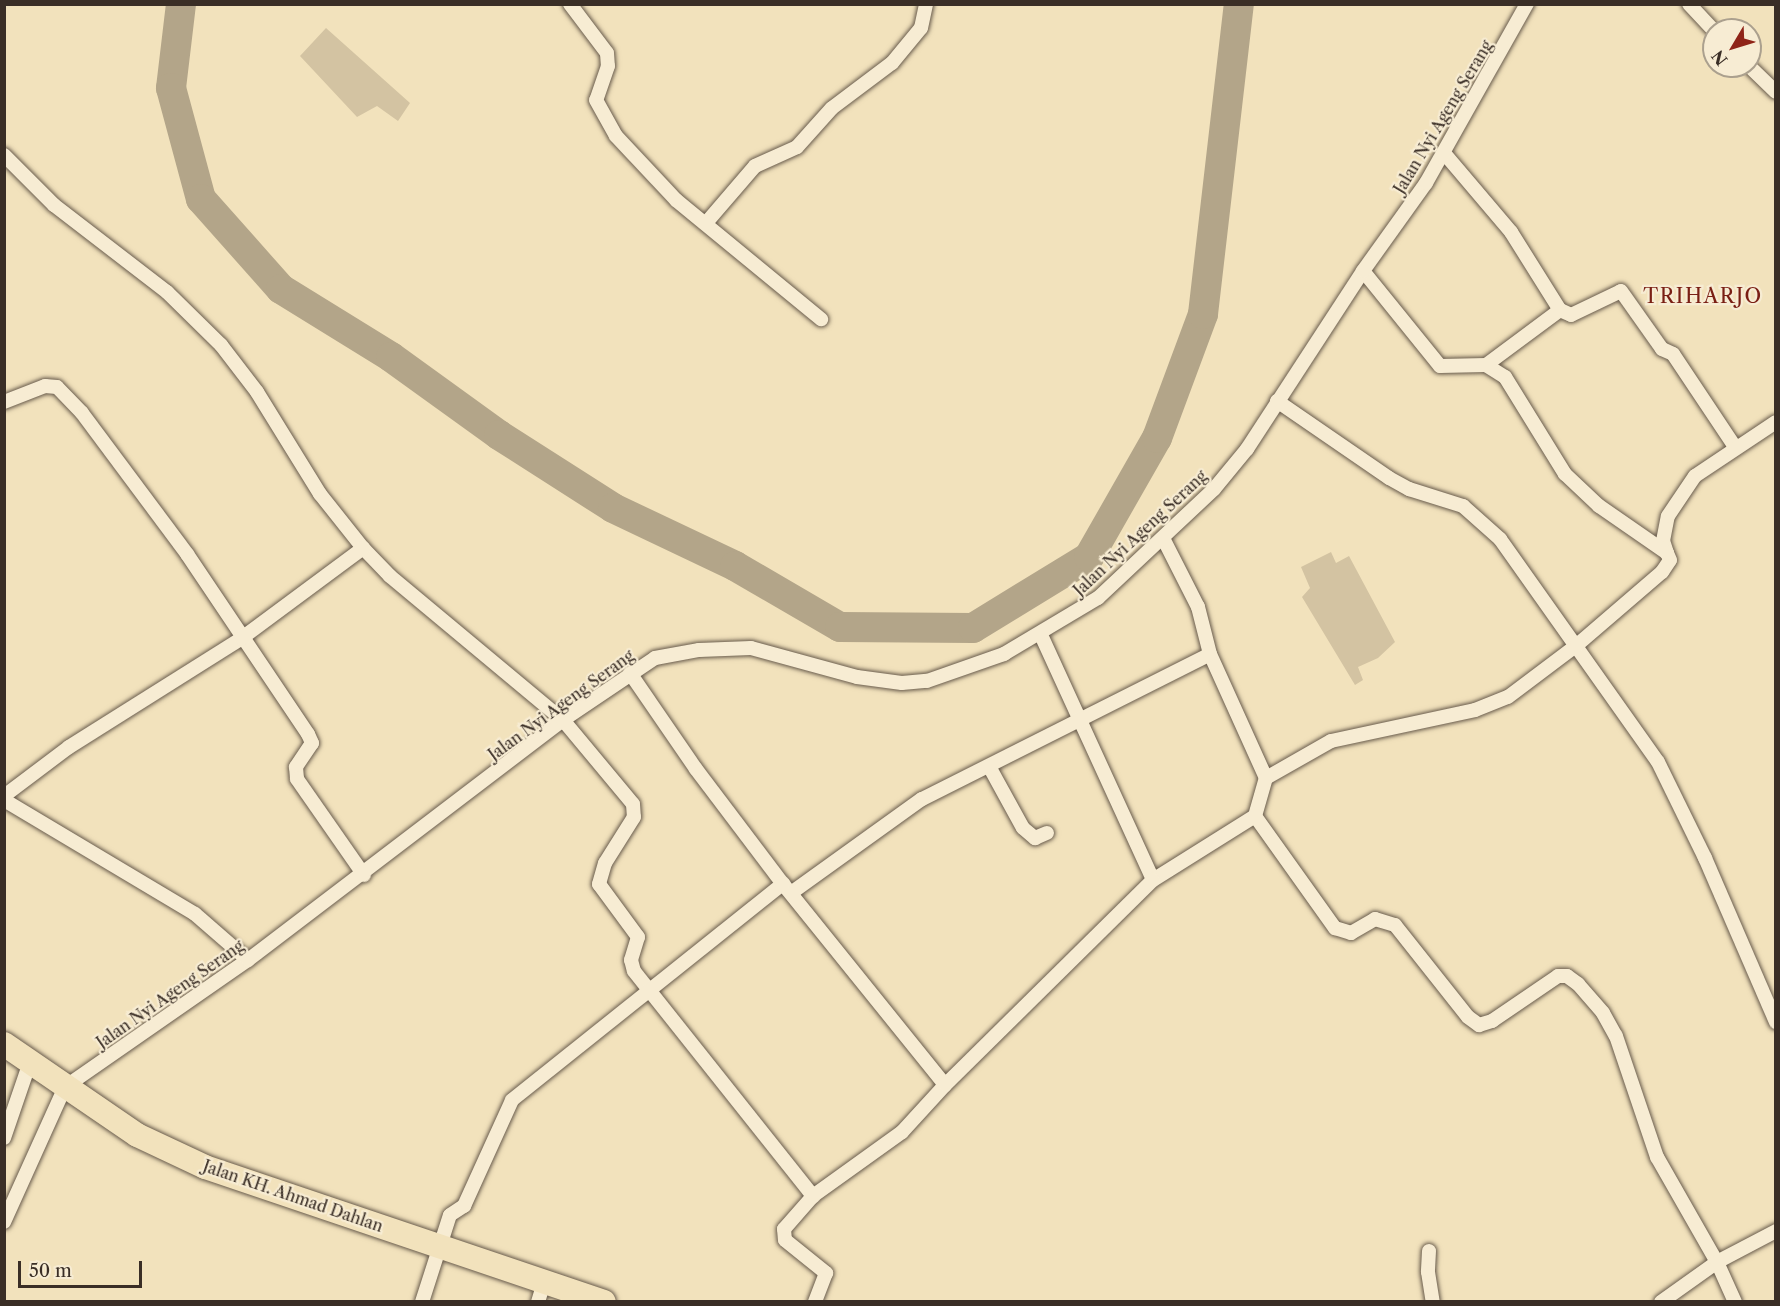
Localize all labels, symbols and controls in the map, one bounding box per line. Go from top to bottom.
north arrow [1702,18,1762,78]
street label: Jalan Nyi Ageng Serang [1389,37,1497,197]
text: N [1707,46,1732,69]
district label: TRIHARJO [1643,284,1763,308]
street label: Jalan Nyi Ageng Serang [1069,466,1211,600]
street label: Jalan Nyi Ageng Serang [484,645,638,765]
street label: Jalan Nyi Ageng Serang [92,936,248,1052]
street label: Jalan KH. Ahmad Dahlan [200,1156,386,1236]
scale bar [21,1249,146,1287]
text: 50 m [29,1260,72,1282]

